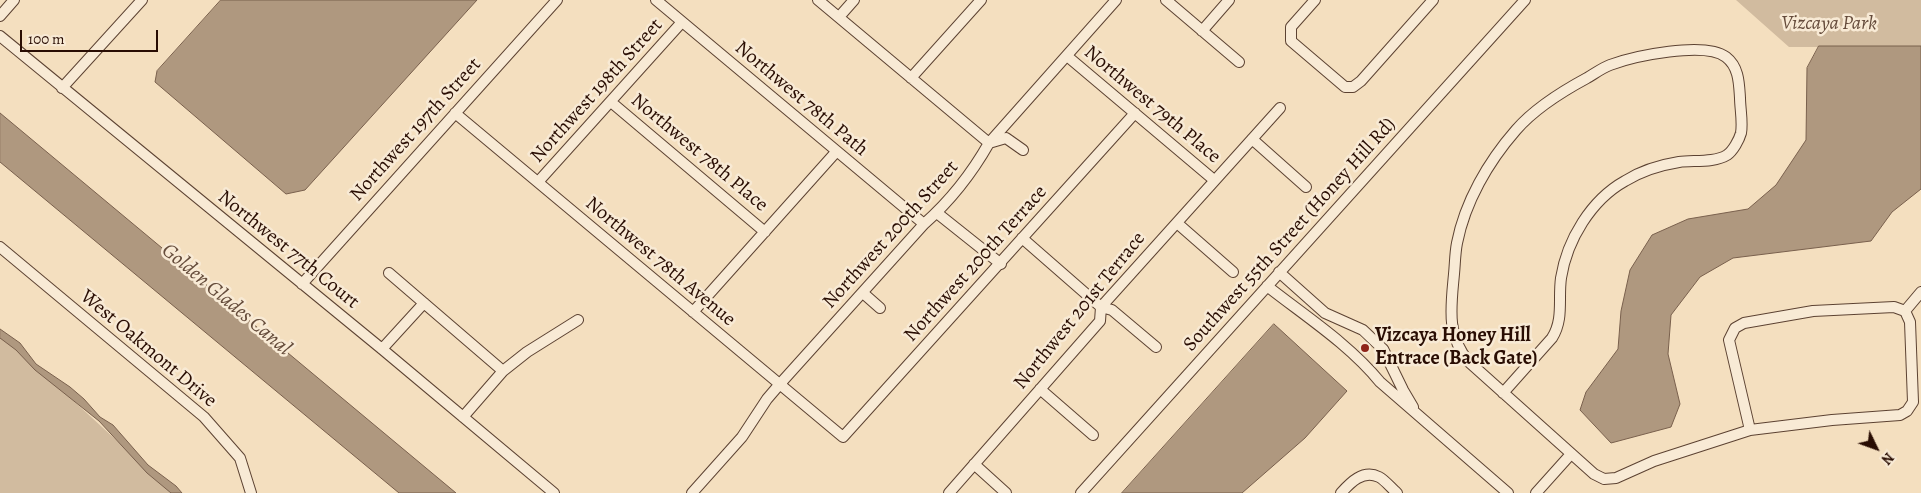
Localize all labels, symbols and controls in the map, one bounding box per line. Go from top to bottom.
park label: Vizcaya Park [1781,12,1877,36]
street label: Northwest 198th Street [526,14,668,168]
scale bar [22,20,160,52]
text: 100 m [28,29,65,49]
street label: Northwest 78th Path [730,36,872,162]
street label: Northwest 79th Place [1079,41,1225,169]
street label: Northwest 197th Street [345,53,487,207]
street label: Northwest 78th Place [626,89,772,217]
street label: Southwest 55th Street (Honey Hill Rd) [1179,113,1401,357]
street label: Northwest 200th Street [818,156,964,314]
street label: Northwest 200th Terrace [899,181,1053,347]
street label: Northwest 77th Court [212,186,364,314]
street label: Northwest 78th Avenue [580,192,740,332]
street label: Northwest 201st Terrace [1009,227,1151,395]
water label: Golden Glades Canal [156,238,296,362]
street label: West Oakmont Drive [75,285,221,413]
place label: Vizcaya Honey Hill Entrace (Back Gate) [1375,324,1538,371]
marker: Vizcaya Honey Hill Entrace (Back Gate) [1359,342,1371,354]
north arrow [1851,423,1901,473]
text: N [1877,448,1898,469]

